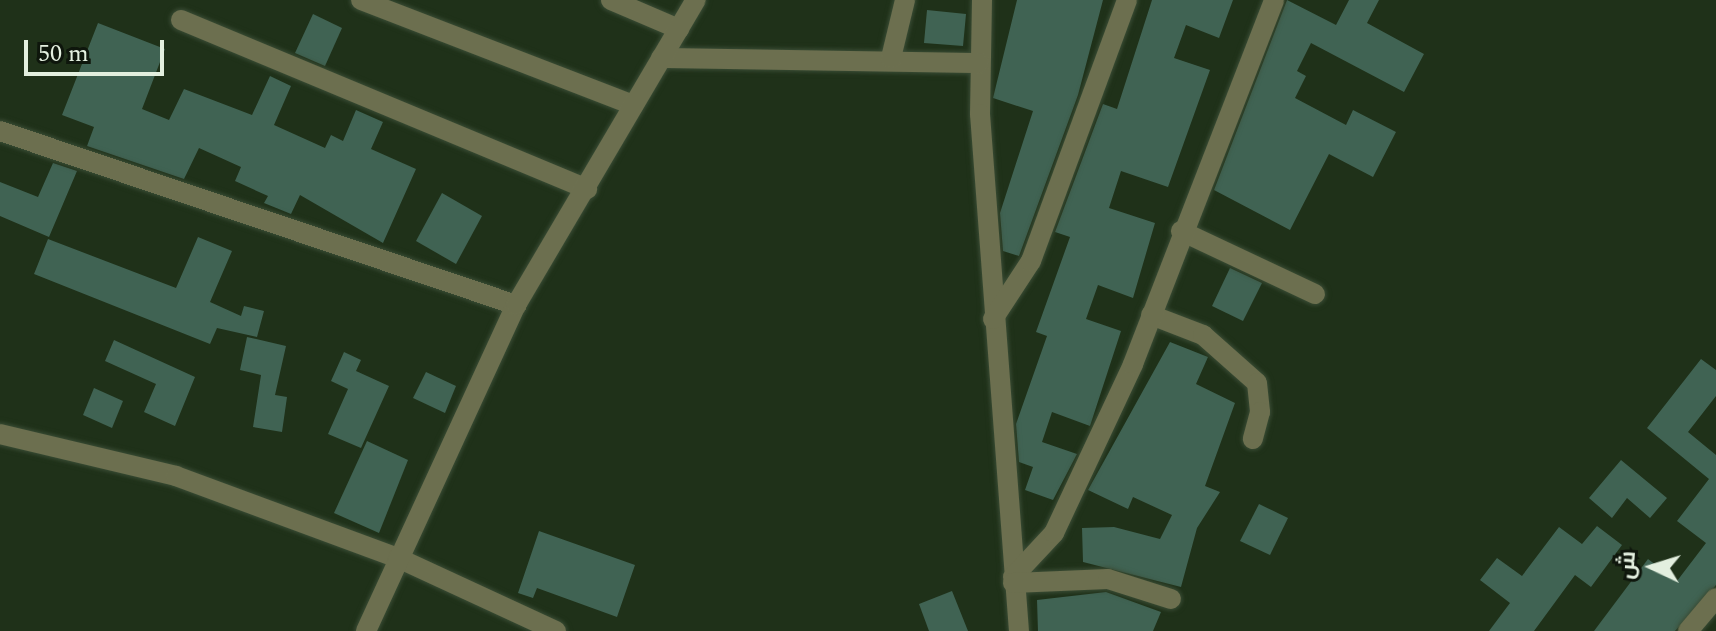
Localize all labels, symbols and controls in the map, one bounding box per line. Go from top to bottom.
scale bar [28,24,168,74]
text: 50 m [38,36,89,72]
north arrow [1612,527,1692,607]
text: ش [1610,550,1645,581]

